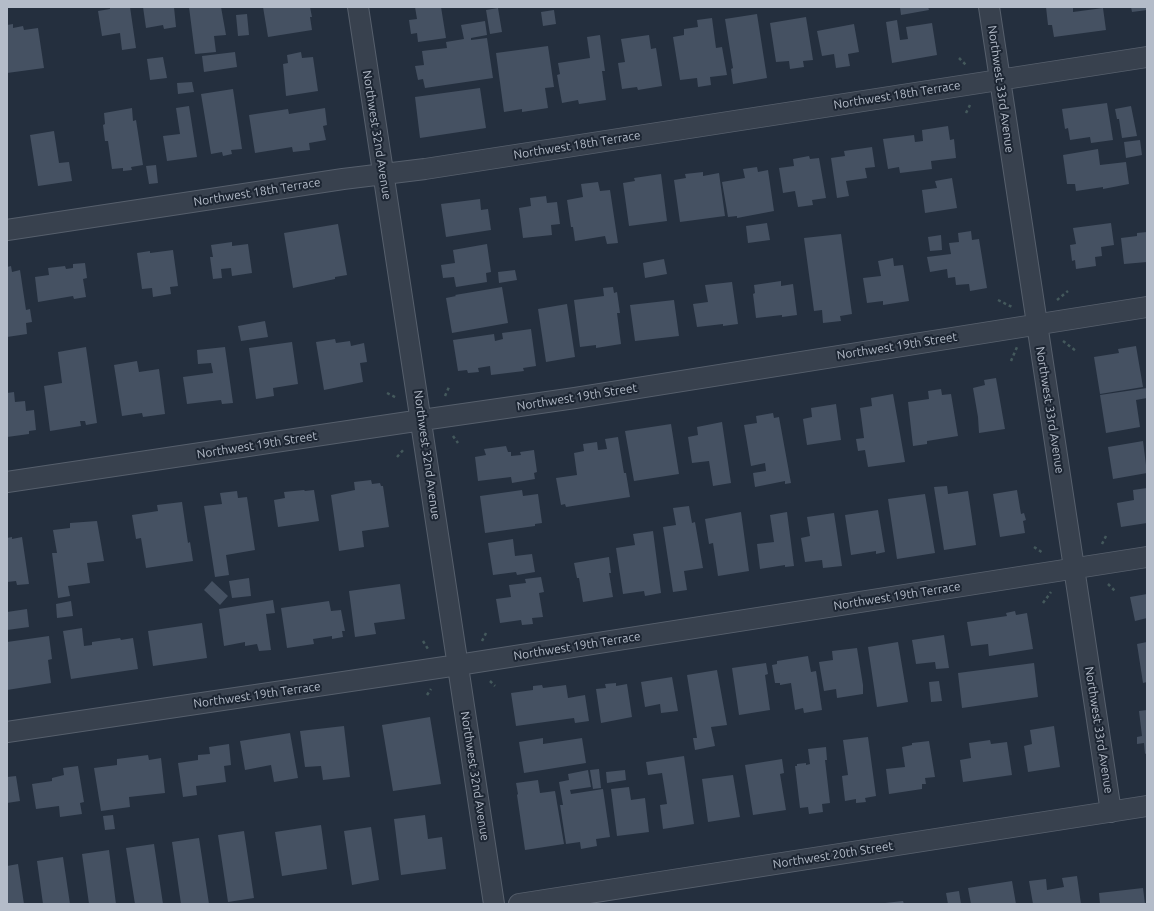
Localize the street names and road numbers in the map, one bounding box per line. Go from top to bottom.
street label: Northwest 33rd Avenue [985,24,1017,154]
street label: Northwest 32nd Avenue [360,69,394,201]
street label: Northwest 18th Terrace [833,78,961,112]
street label: Northwest 18th Terrace [513,128,641,162]
street label: Northwest 18th Terrace [193,175,321,209]
street label: Northwest 19th Street [836,329,958,363]
street label: Northwest 33rd Avenue [1033,345,1067,475]
street label: Northwest 19th Street [516,380,638,414]
street label: Northwest 32nd Avenue [411,389,443,521]
street label: Northwest 19th Street [196,428,318,462]
street label: Northwest 19th Terrace [833,579,961,613]
street label: Northwest 19th Terrace [513,629,641,663]
street label: Northwest 33rd Avenue [1082,665,1116,795]
street label: Northwest 19th Terrace [192,679,322,711]
street label: Northwest 32nd Avenue [458,710,492,842]
street label: Northwest 20th Street [772,838,894,872]

